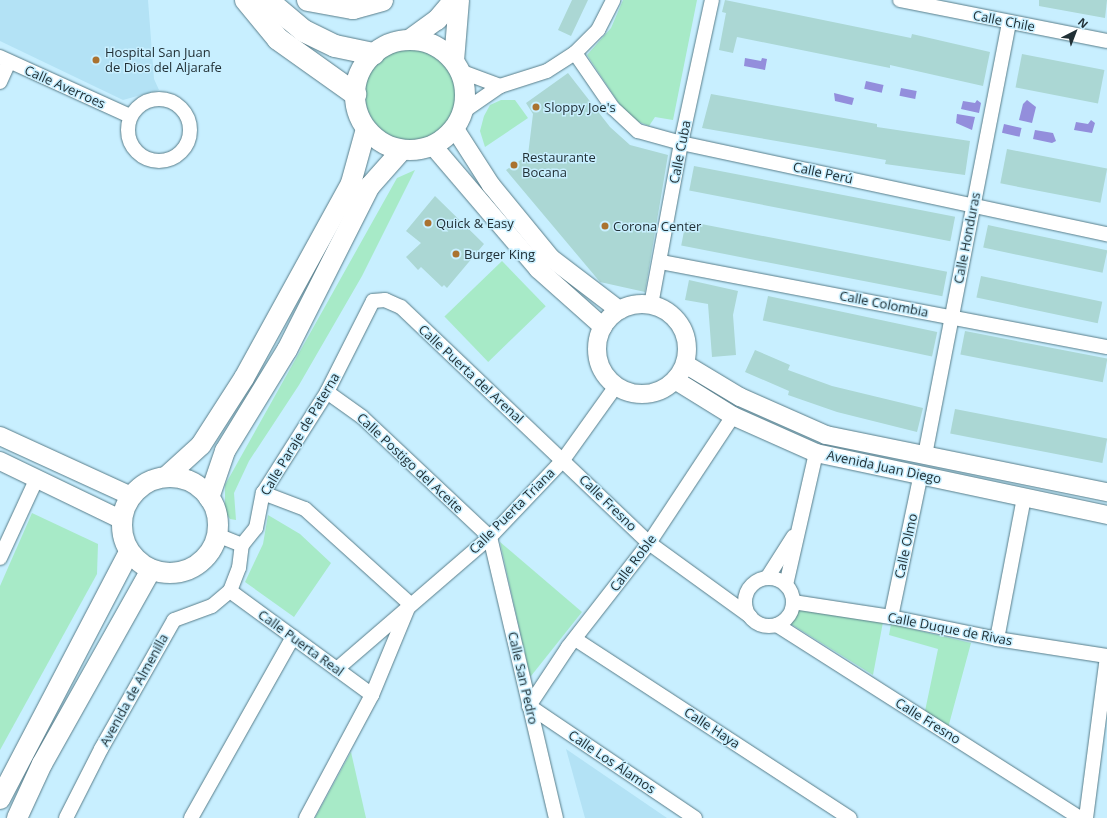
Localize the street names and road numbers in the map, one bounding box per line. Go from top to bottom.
street label: Calle Chile [972,7,1036,35]
street label: Calle Averroes [22,62,108,112]
street label: Calle Cuba [666,119,694,185]
street label: Calle Perú [792,159,854,187]
street label: Calle Honduras [951,191,983,285]
street label: Calle Colombia [838,288,930,320]
street label: Calle Puerta del Arenal [415,321,527,427]
street label: Calle Paraje de Paterna [257,370,343,498]
street label: Calle Postigo del Aceite [354,410,466,516]
street label: Avenida Juan Diego [825,447,943,487]
street label: Calle Puerta Triana [466,465,558,557]
street label: Calle Fresno [576,472,640,534]
street label: Calle Olmo [892,512,920,580]
street label: Calle Roble [607,532,659,594]
street label: Calle Puerta Real [255,607,347,679]
street label: Calle Duque de Rivas [886,609,1014,649]
street label: Calle San Pedro [505,630,541,726]
street label: Avenida de Almenilla [97,631,171,749]
street label: Calle Fresno [893,695,963,747]
street label: Calle Haya [681,704,743,752]
street label: Calle Los Álamos [566,727,658,797]

